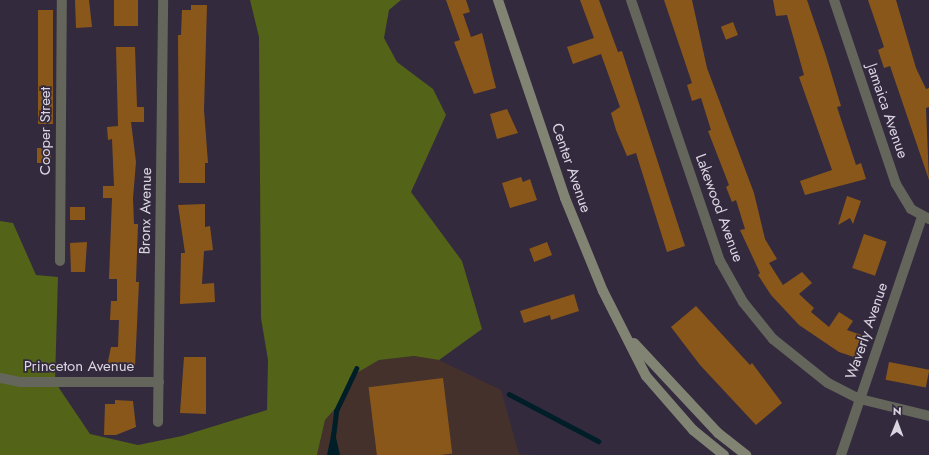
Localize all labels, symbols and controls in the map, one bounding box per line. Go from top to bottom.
street label: Jamaica Avenue [862,61,912,161]
street label: Cooper Street [37,87,55,175]
street label: Center Avenue [547,121,595,215]
street label: Lakewood Avenue [691,151,747,265]
street label: Bronx Avenue [136,167,156,255]
street label: Waverly Avenue [842,280,892,382]
street label: Princeton Avenue [24,358,134,376]
north arrow [877,403,917,443]
text: N [893,403,902,419]

